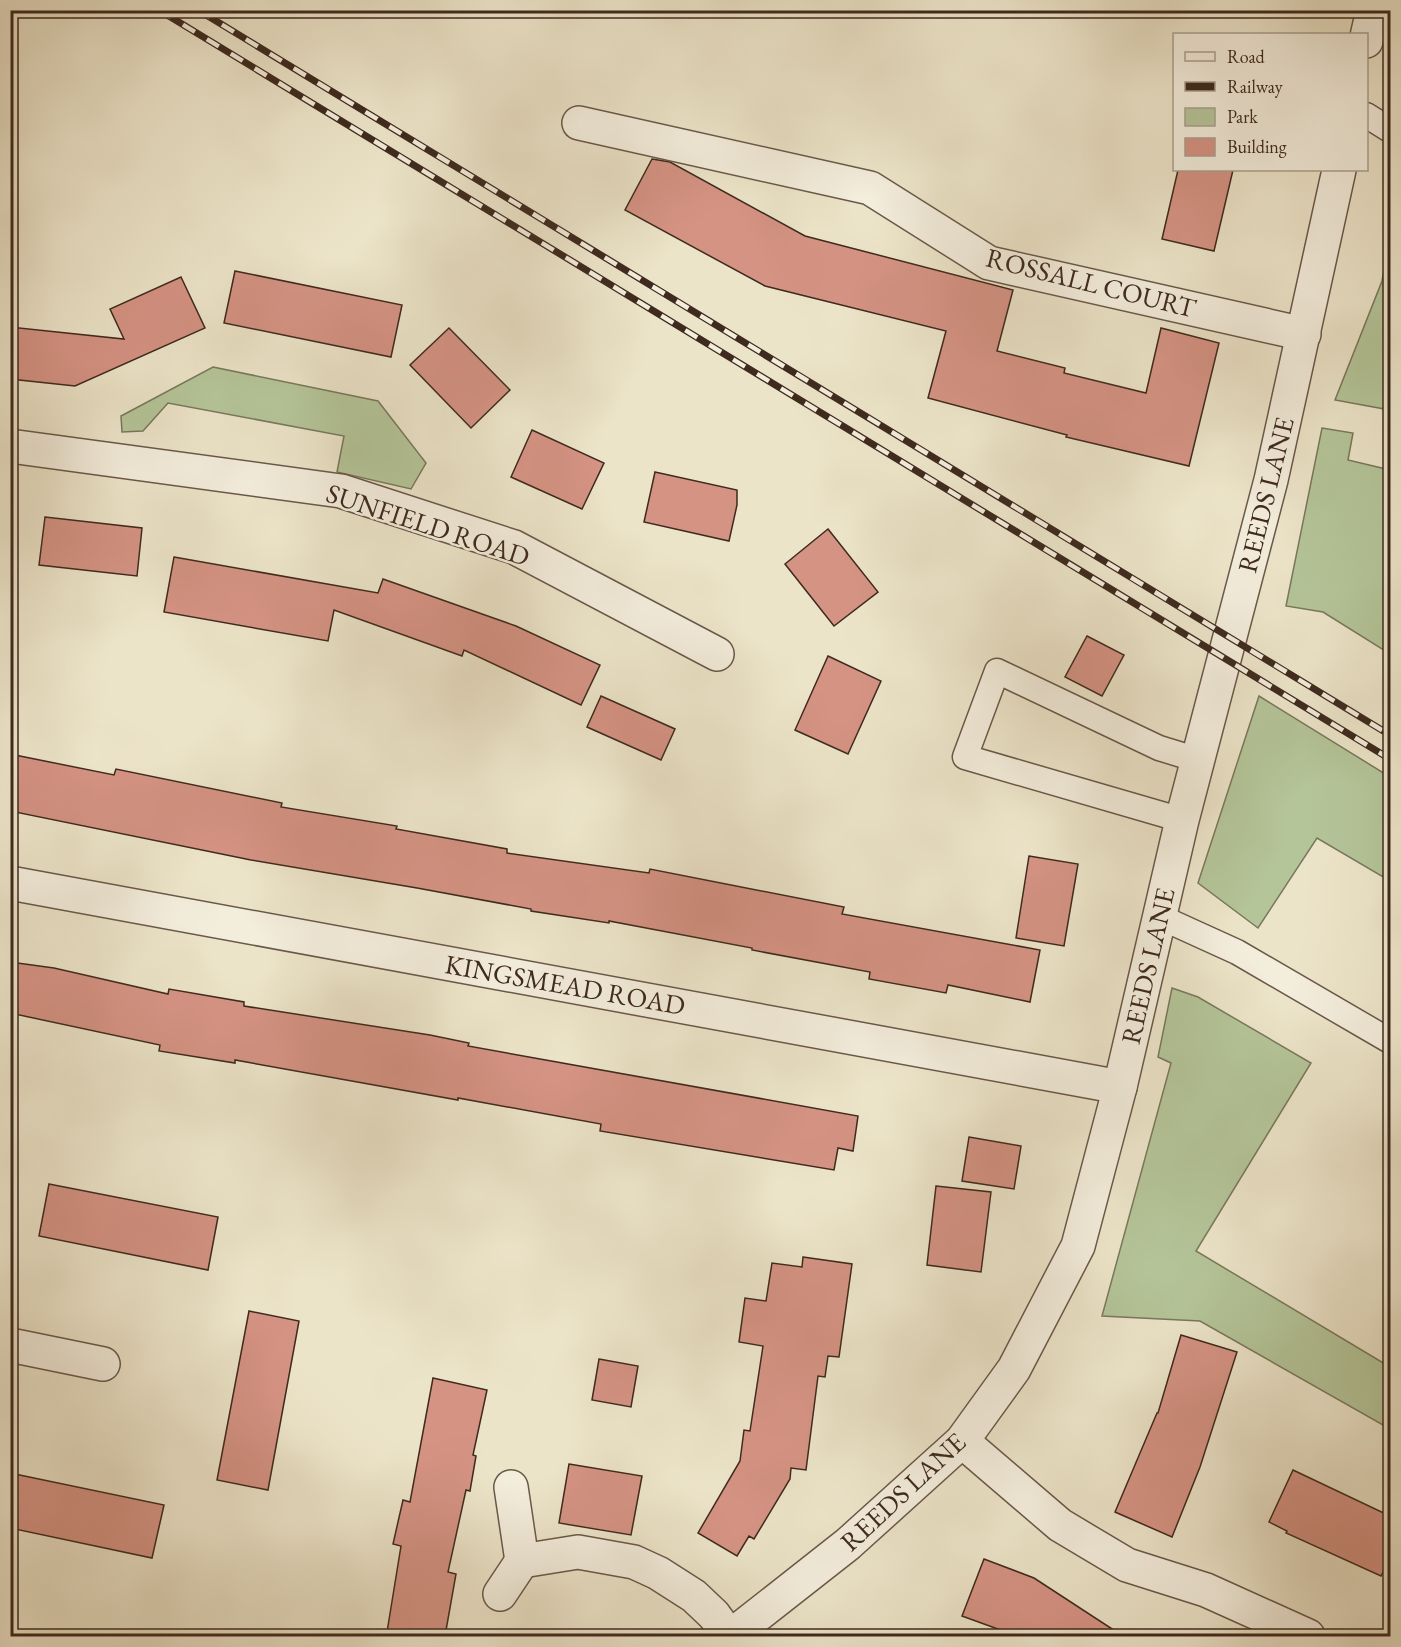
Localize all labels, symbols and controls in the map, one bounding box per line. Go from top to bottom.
legend [1173,33,1368,171]
text: Road [1227,45,1266,68]
text: Railway [1227,75,1283,98]
text: Park [1227,105,1258,128]
text: Building [1227,135,1287,158]
street label: ROSSALL COURT [983,240,1201,326]
street label: REEDS LANE [1229,413,1302,576]
street label: SUNFIELD ROAD [322,475,534,574]
street label: REEDS LANE [1113,884,1182,1047]
street label: KINGSMEAD ROAD [442,946,688,1023]
street label: REEDS LANE [833,1425,973,1559]

